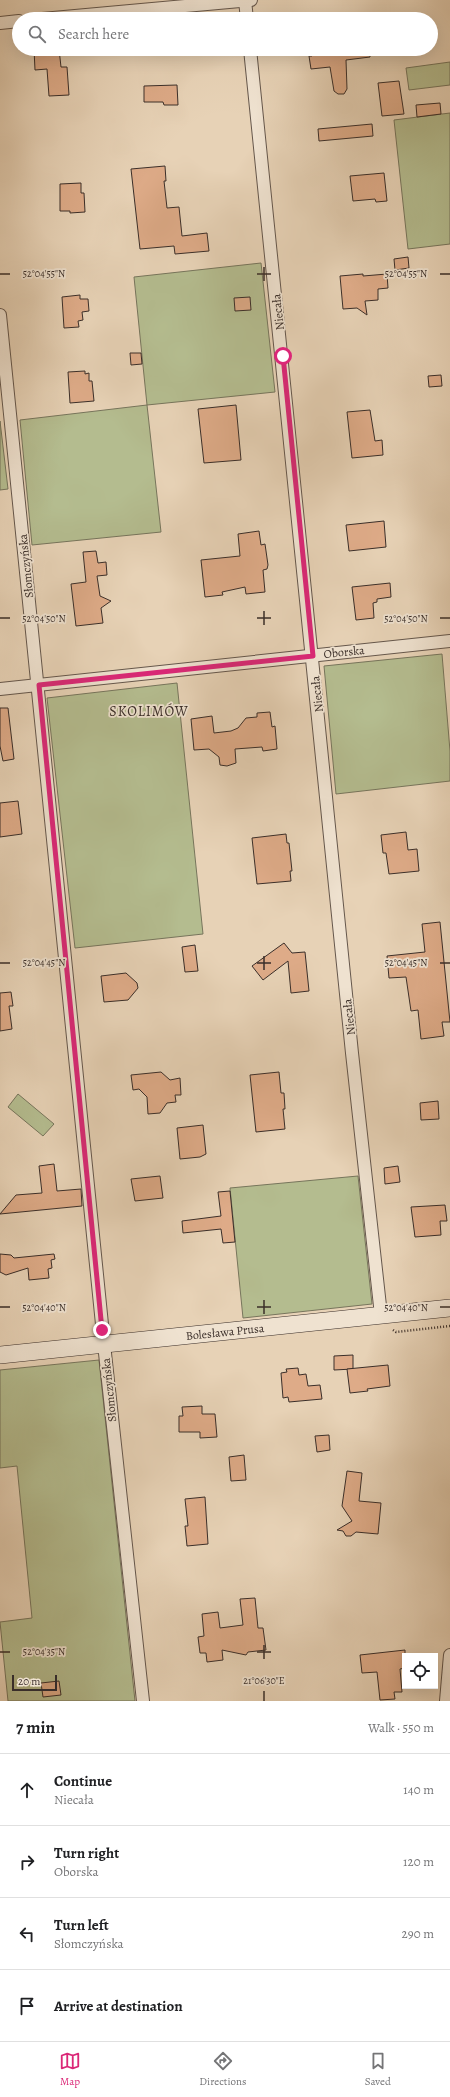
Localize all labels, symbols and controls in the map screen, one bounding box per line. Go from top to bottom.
search box [12,12,438,56]
icon: search [26,23,48,45]
text: Search here [58,24,129,44]
text: 52°04'55"N [23,267,65,280]
text: 52°04'55"N [385,267,427,280]
street label: Niecała [268,293,288,331]
route start [274,347,292,365]
street label: Słomczyńska [15,533,37,599]
text: 52°04'50"N [22,612,66,625]
text: 52°04'50"N [384,612,428,625]
street label: Oborska [323,642,366,662]
street label: Niecała [307,675,327,713]
district label: SKOLIMÓW [109,702,189,721]
text: 52°04'45"N [23,956,65,969]
text: 52°04'45"N [385,956,427,969]
street label: Niecała [339,998,359,1036]
text: 52°04'40"N [22,1301,66,1314]
text: 52°04'40"N [384,1301,428,1314]
street label: Bolesława Prusa [185,1320,266,1344]
route end [93,1321,111,1339]
street label: Słomczyńska [98,1357,120,1423]
text: 52°04'35"N [23,1645,65,1658]
map controls [402,1653,438,1689]
button: locate [402,1653,438,1689]
scale bar [12,1673,57,1692]
text: 20 m [18,1674,40,1689]
text: 21°06'30"E [243,1674,285,1687]
text: 7 min [16,1716,55,1739]
text: Walk · 550 m [368,1719,434,1736]
text: Continue [54,1771,112,1791]
icon: ahead [16,1779,38,1801]
text: 140 m [403,1781,434,1798]
text: Niecała [54,1791,94,1808]
text: Turn right [54,1843,119,1863]
icon: right [16,1851,38,1873]
text: 120 m [403,1853,434,1870]
text: Oborska [54,1863,99,1880]
text: Turn left [54,1915,109,1935]
icon: left [16,1923,38,1945]
text: 290 m [402,1925,434,1942]
text: Słomczyńska [54,1935,124,1952]
icon: arrive [16,1995,38,2017]
text: Arrive at destination [54,1996,183,2016]
tab: Map [59,2050,81,2089]
tab: Directions [199,2050,247,2089]
tab: Saved [365,2050,391,2089]

